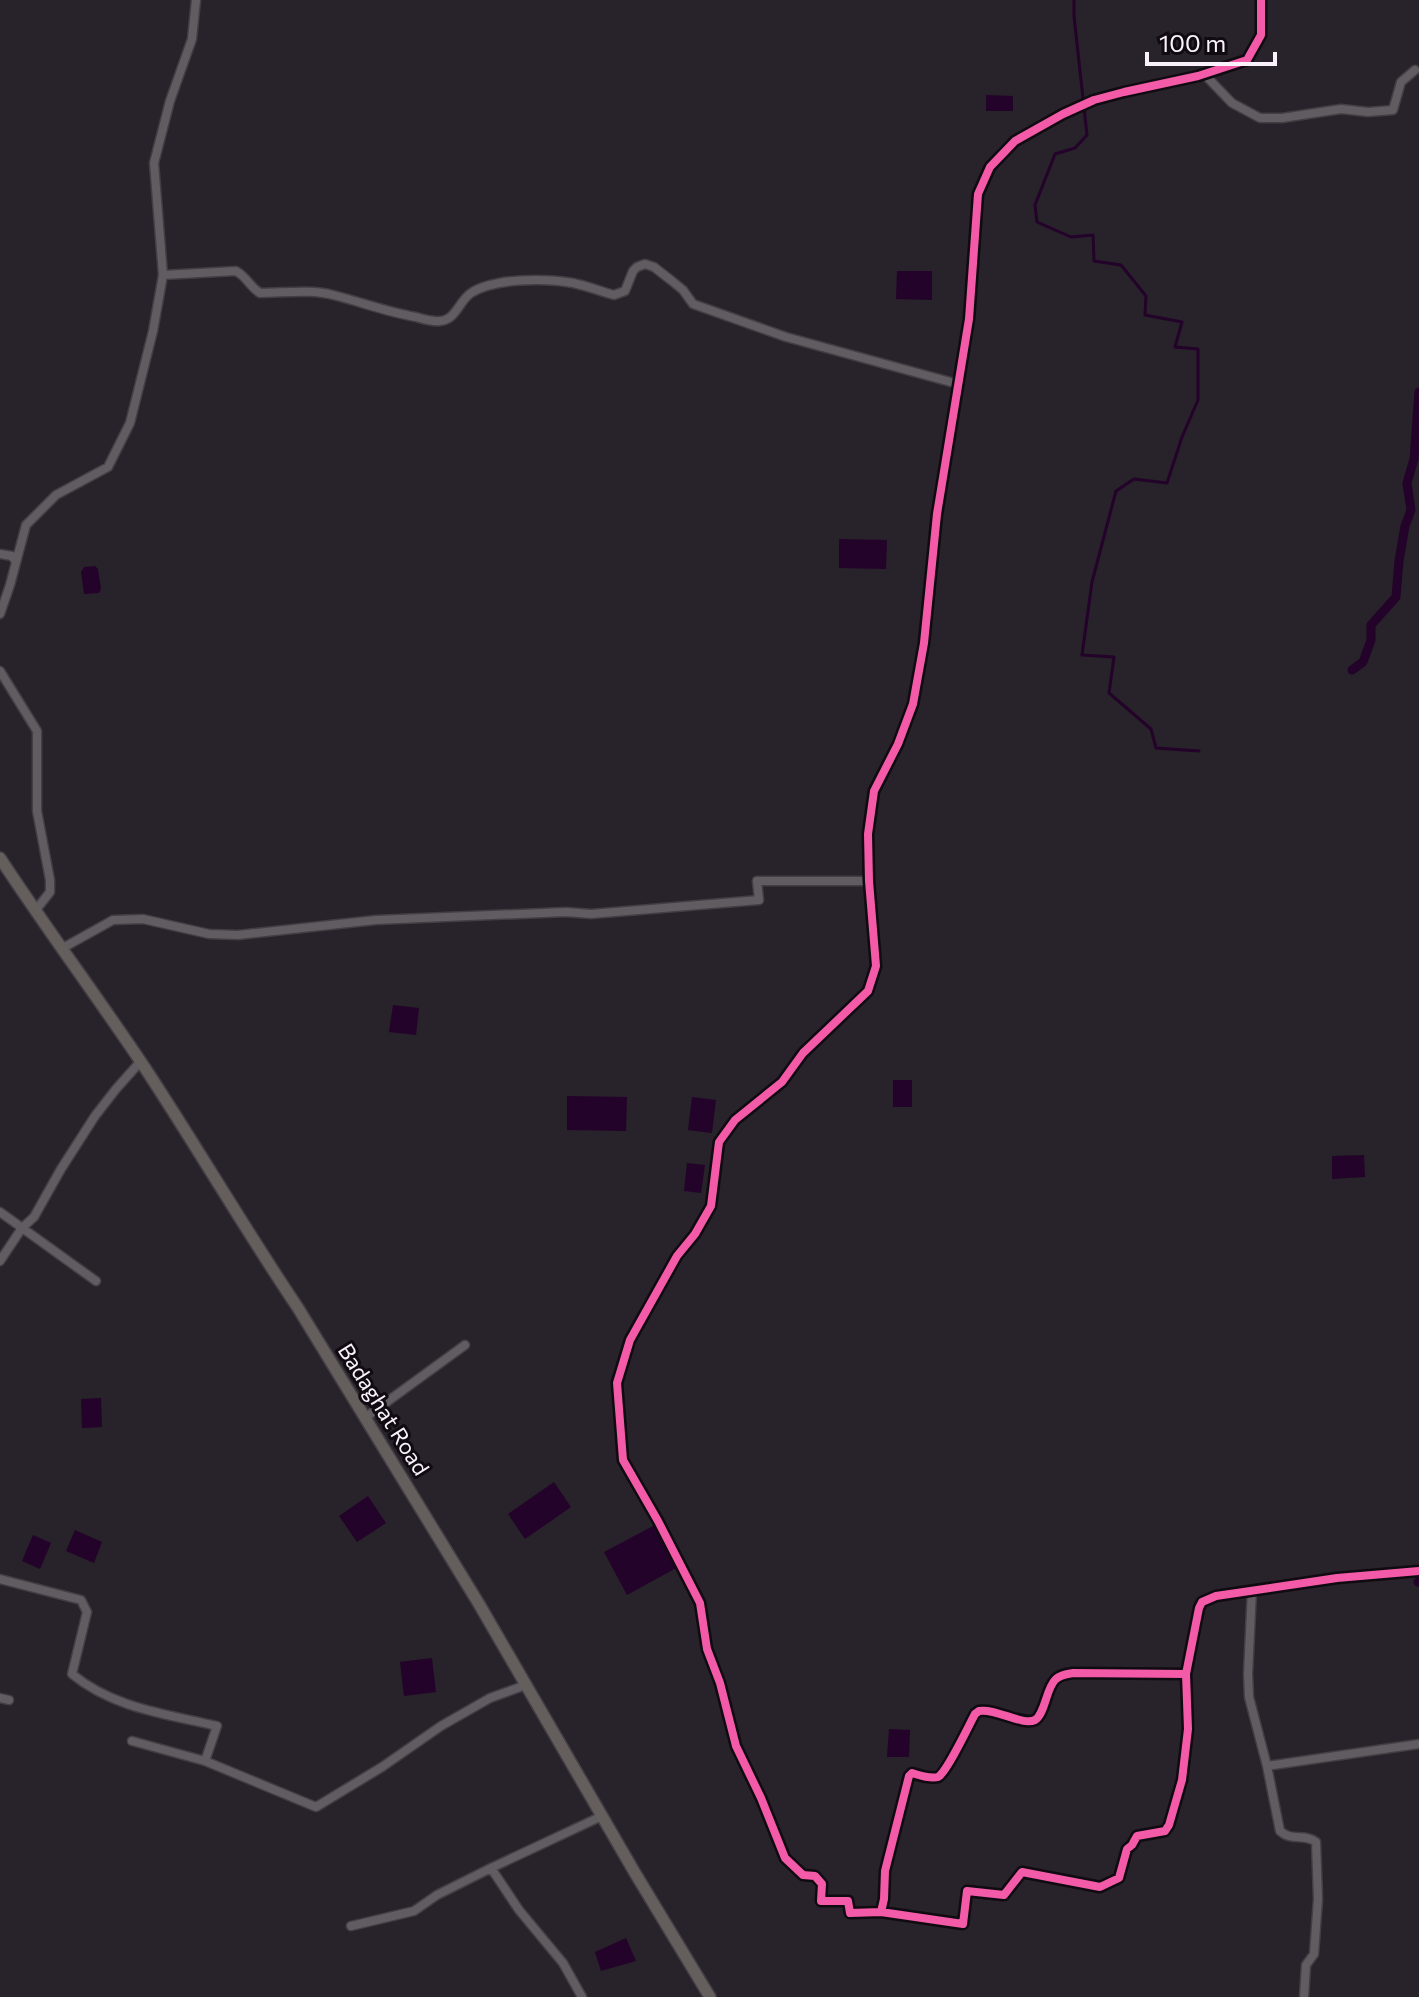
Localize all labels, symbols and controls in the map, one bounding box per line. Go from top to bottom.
scale bar [1147,16,1275,66]
text: 100 m [1159,28,1226,57]
street label: Badaghat Road [333,1338,435,1480]

